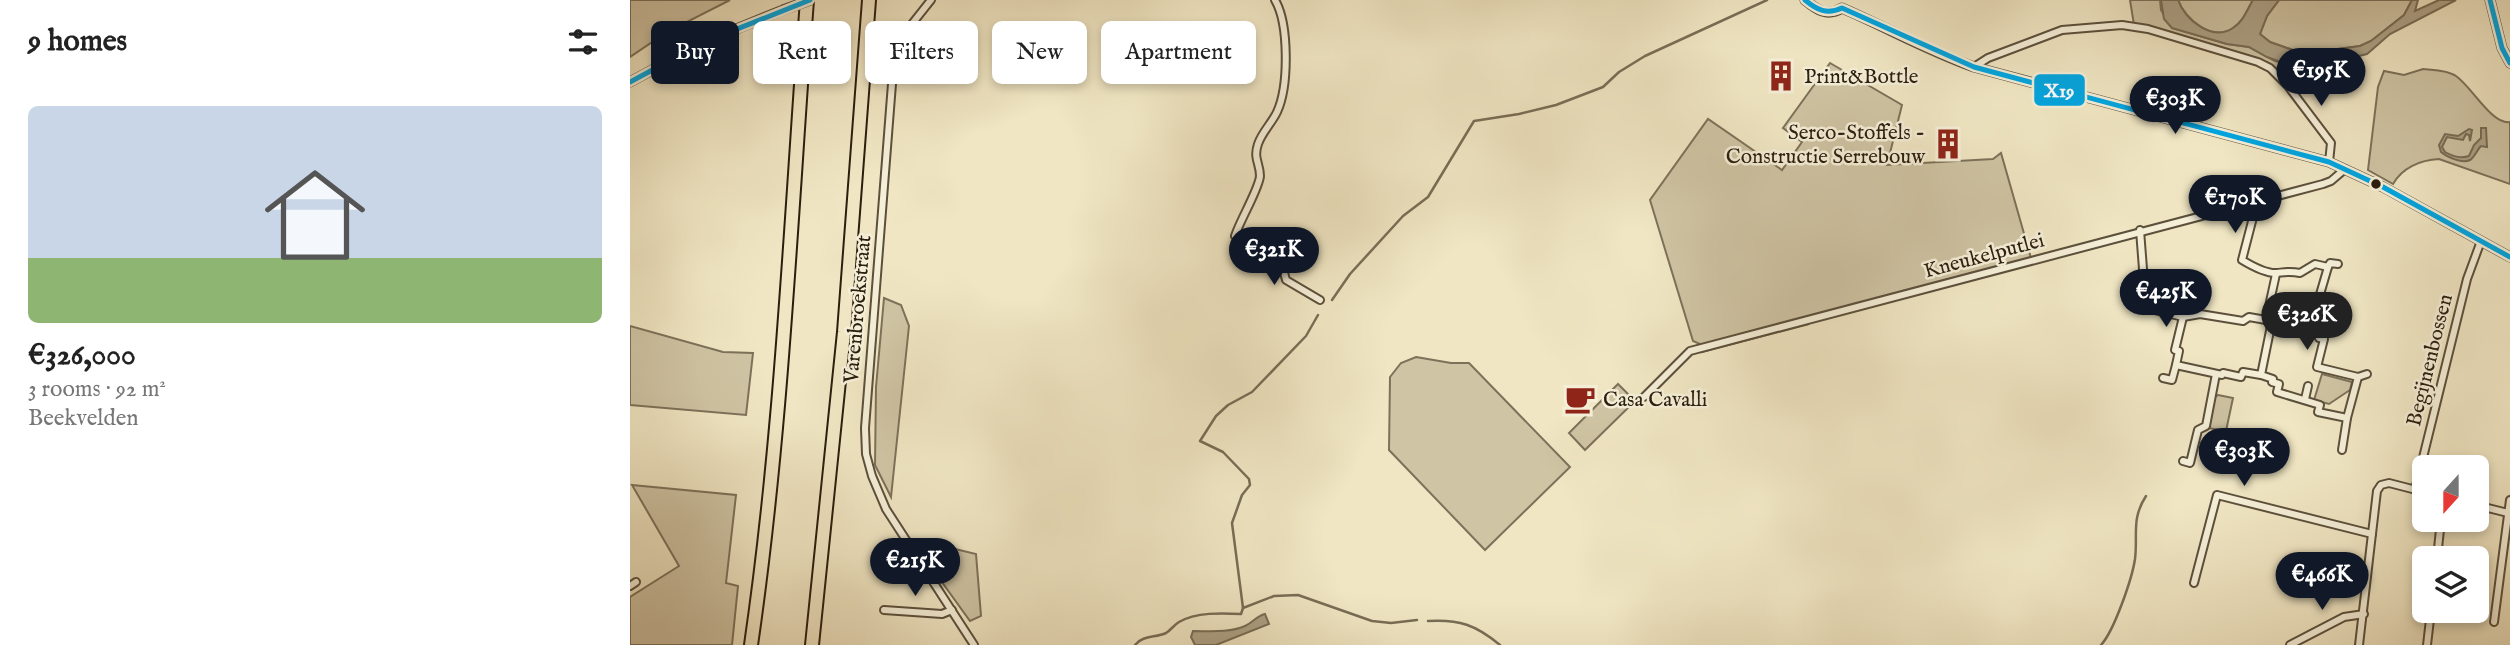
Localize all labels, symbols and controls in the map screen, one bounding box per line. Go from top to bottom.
chip: Buy [651,21,739,84]
chip: Rent [753,21,851,84]
chip: Filters [865,21,978,84]
chip: New [992,21,1087,84]
chip: Apartment [1101,21,1256,84]
text: 9 homes [28,23,127,61]
icon: filters [564,23,602,61]
pin: €195K [2272,48,2370,108]
text: €195K [2292,56,2350,85]
building icon: Print&Bottle [1764,59,1798,93]
place label: Print&Bottle [1804,64,1919,91]
line badge: X19 [2033,73,2086,107]
pin: €303K [2126,76,2224,136]
text: X19 [2043,80,2074,104]
text: €303K [2146,84,2204,113]
place label: Serco-Stoffels - Constructie Serrebouw [1726,120,1926,171]
building icon: Serco-Stoffels - Constructie Serrebouw [1931,127,1965,161]
icon: home [252,152,378,278]
pin: €170K [2186,176,2284,235]
unlabelled marker [2369,177,2383,191]
text: €170K [2205,183,2265,212]
street label: Kneukelputlei [1921,227,2048,285]
pin: €321K [1225,228,1323,287]
street label: Varenbroekstraat [838,234,878,385]
text: €321K [1245,235,1303,264]
pin: €425K [2117,270,2215,329]
text: €425K [2136,277,2196,306]
street label: Begijnenbossen [2401,291,2460,429]
pin: €326K [2258,292,2356,352]
text: €326K [2277,300,2337,329]
text: €326,000 [28,337,136,375]
text: 3 rooms · 92 m² [28,375,166,404]
cafe icon: Casa Cavalli [1563,382,1597,416]
place label: Casa Cavalli [1603,387,1707,414]
text: Beekvelden [28,404,139,433]
pin: €303K [2195,428,2293,488]
text: €303K [2215,436,2273,465]
north arrow [2412,455,2488,532]
map controls [2412,455,2489,623]
pin: €215K [866,538,964,598]
text: €215K [886,546,944,575]
button: layers [2412,546,2489,623]
pin: €466K [2273,552,2371,612]
text: €466K [2292,560,2352,589]

